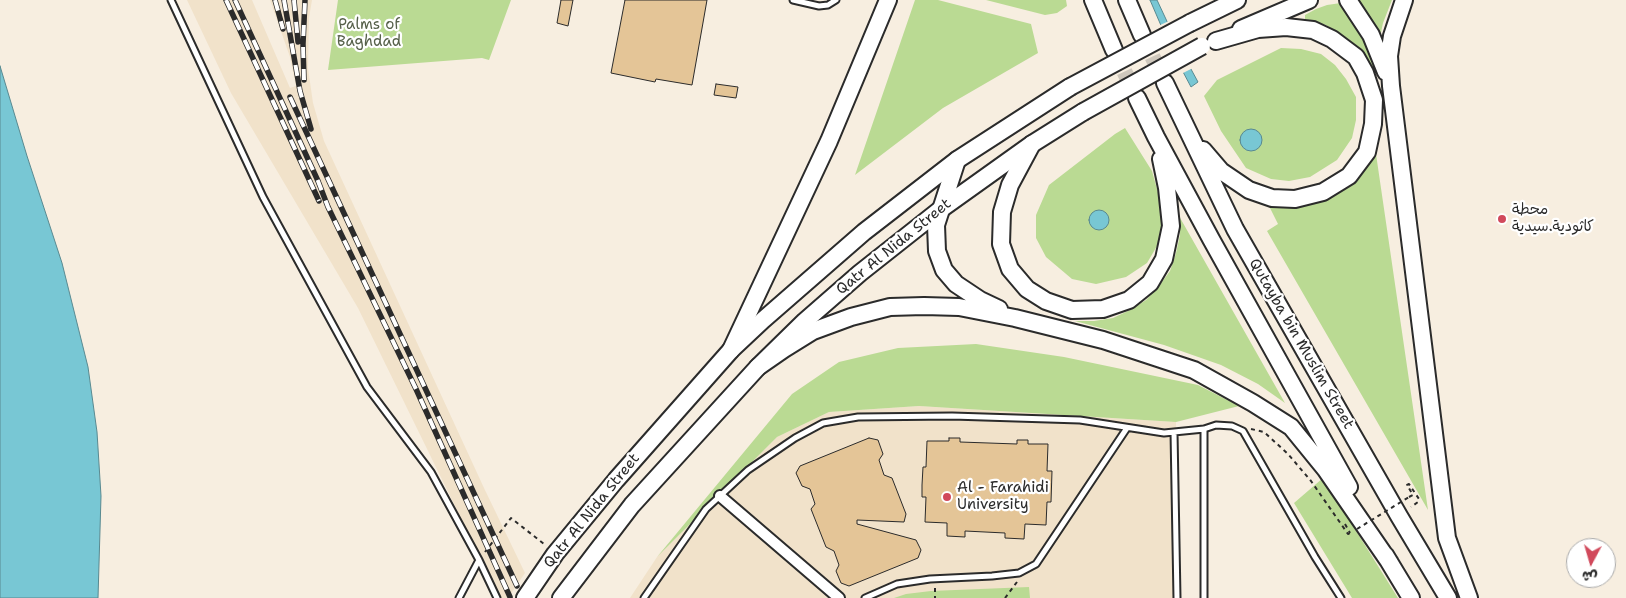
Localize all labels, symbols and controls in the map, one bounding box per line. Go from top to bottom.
park label: Palms of Baghdad [337,16,401,51]
street label: Qatr Al Nida Street [833,195,955,299]
place label: محطة كاثودية.سيدية [1512,201,1594,236]
marker: محطة كاثودية.سيدية [1496,213,1508,225]
street label: Qutayba bin Muslim Street [1245,256,1357,432]
street label: Qatr Al Nida Street [540,450,644,572]
place label: Al - Farahidi University [957,479,1049,514]
marker: Al - Farahidi University [941,491,953,503]
north arrow [1566,538,1616,588]
text: ش [1581,567,1598,587]

